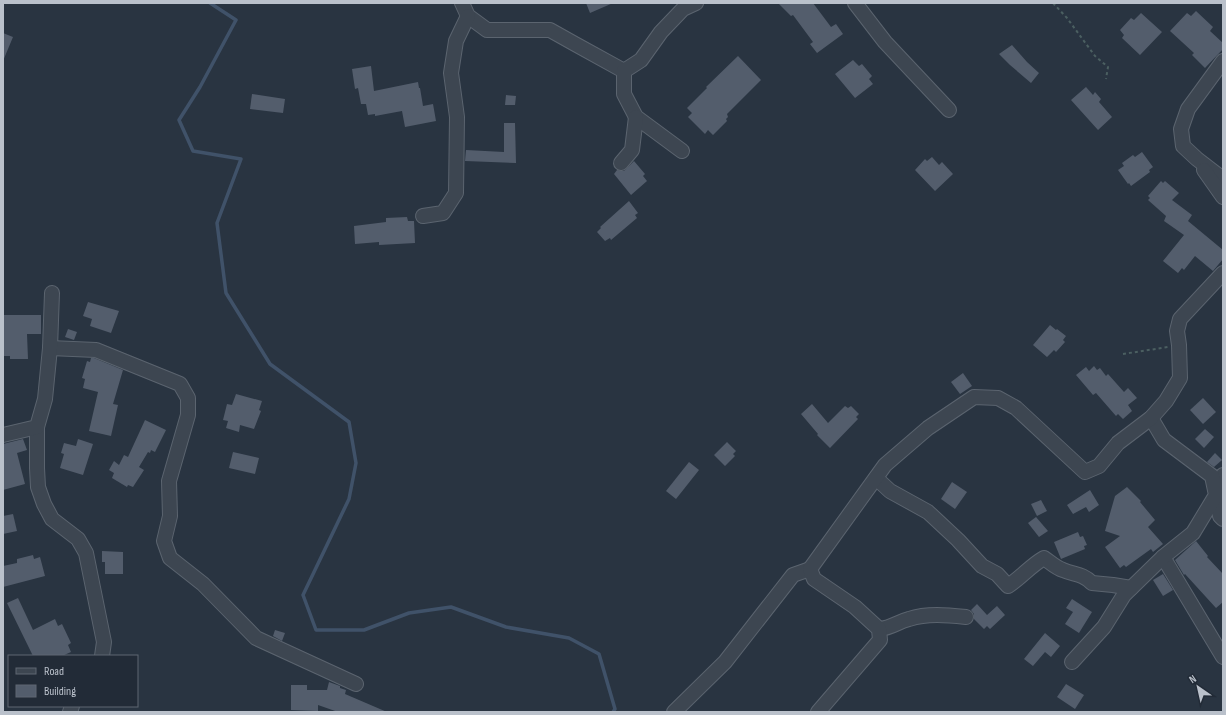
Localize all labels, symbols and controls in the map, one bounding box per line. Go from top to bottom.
legend [8,655,138,707]
text: Road [44,664,64,679]
north arrow [1178,667,1218,707]
text: N [1187,672,1199,686]
text: Building [44,684,76,699]

